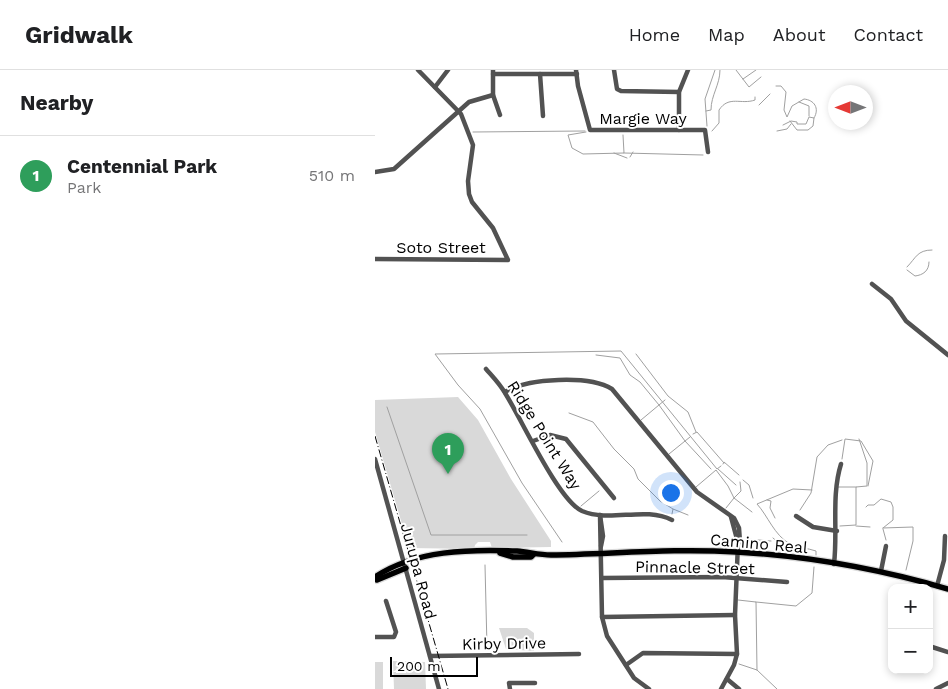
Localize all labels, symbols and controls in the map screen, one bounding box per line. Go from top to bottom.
text: Gridwalk [25,21,133,49]
text: Home [629,24,680,45]
text: Map [708,24,745,45]
text: About [773,24,825,45]
text: Contact [853,24,923,45]
north arrow [828,85,873,130]
text: Nearby [20,90,93,115]
street label: Margie Way [599,109,687,128]
text: Centennial Park [67,155,217,178]
text: 1 [33,166,39,185]
text: 510 m [309,166,355,185]
text: Park [67,178,101,197]
street label: Soto Street [396,238,486,257]
street label: Ridge Point Way [503,377,586,494]
pin: 1 [432,433,464,474]
your location [658,480,684,506]
street label: Jurupa Road [397,521,440,621]
street label: Camino Real [709,530,809,557]
street label: Pinnacle Street [635,557,755,578]
map controls [888,584,933,674]
button: + [888,584,933,629]
button: − [888,629,933,674]
street label: Kirby Drive [462,633,546,654]
scale bar [390,654,477,677]
text: 200 m [397,658,441,674]

